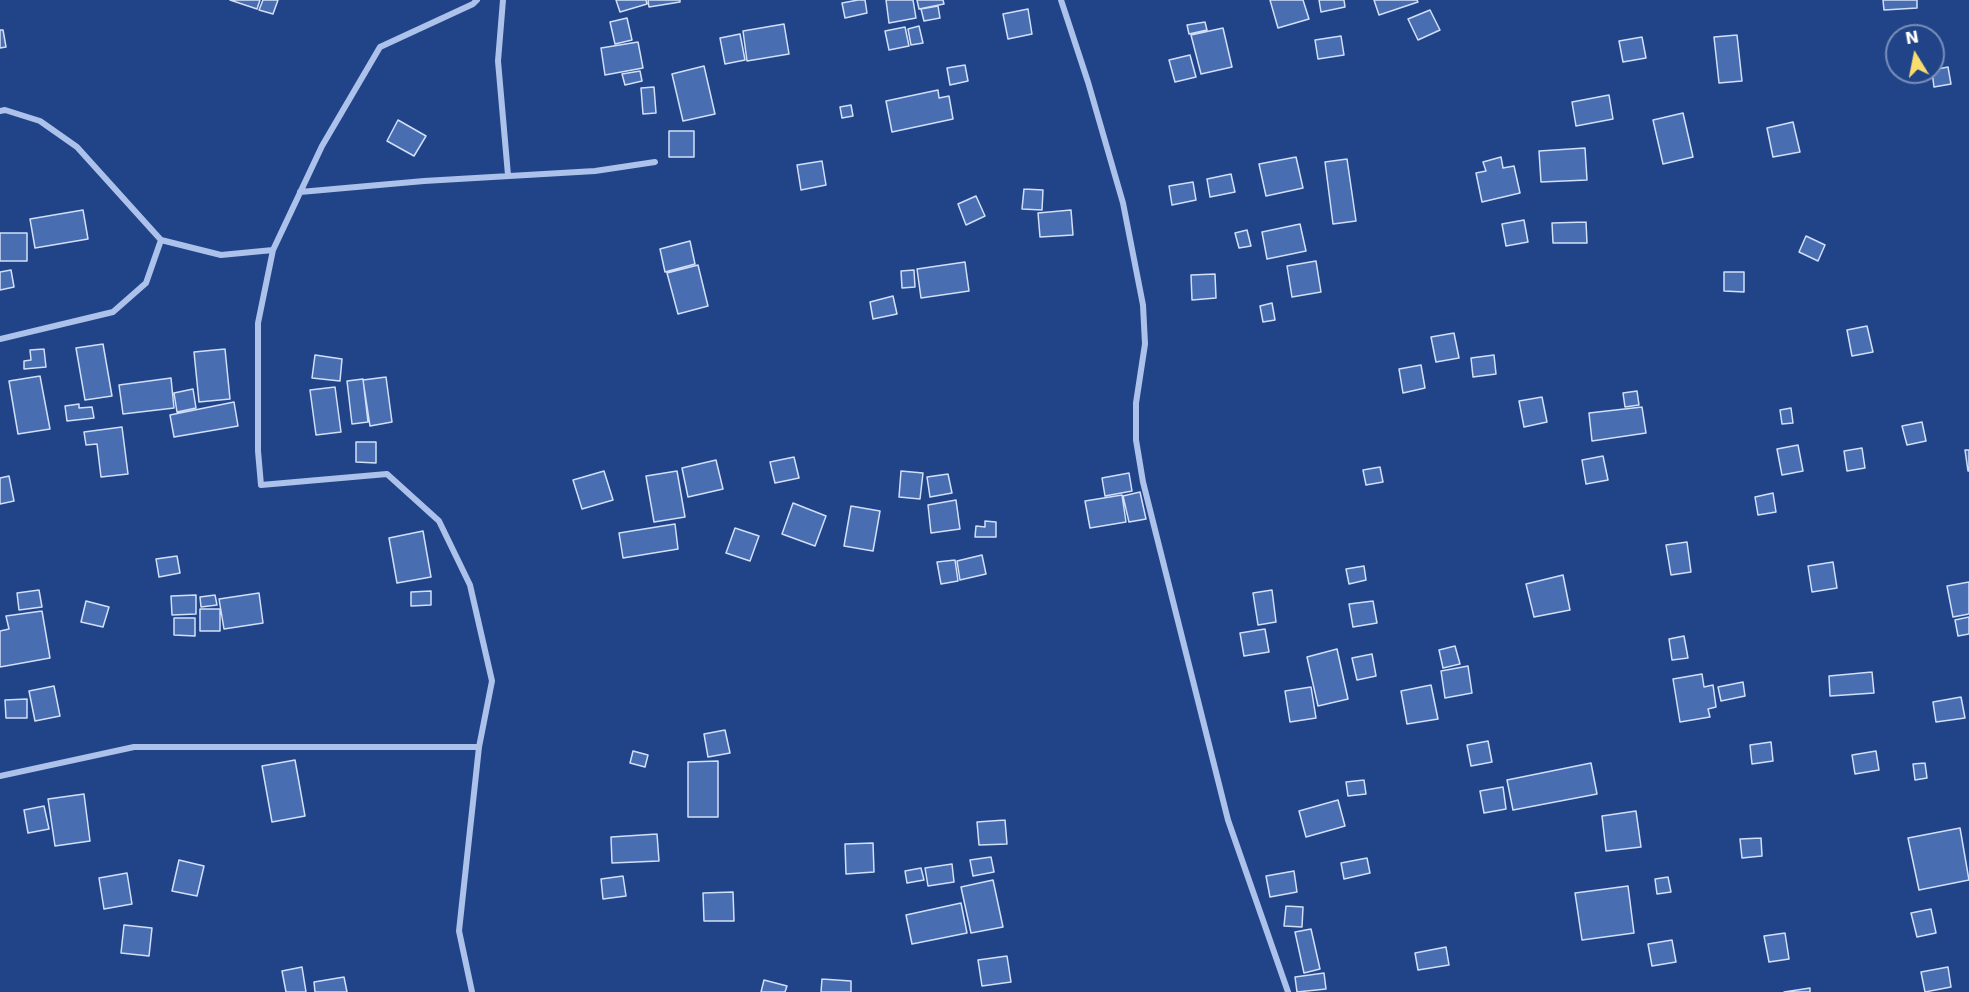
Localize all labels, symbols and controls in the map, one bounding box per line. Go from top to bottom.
north arrow [1885,24,1945,84]
text: N [1904,27,1920,48]

